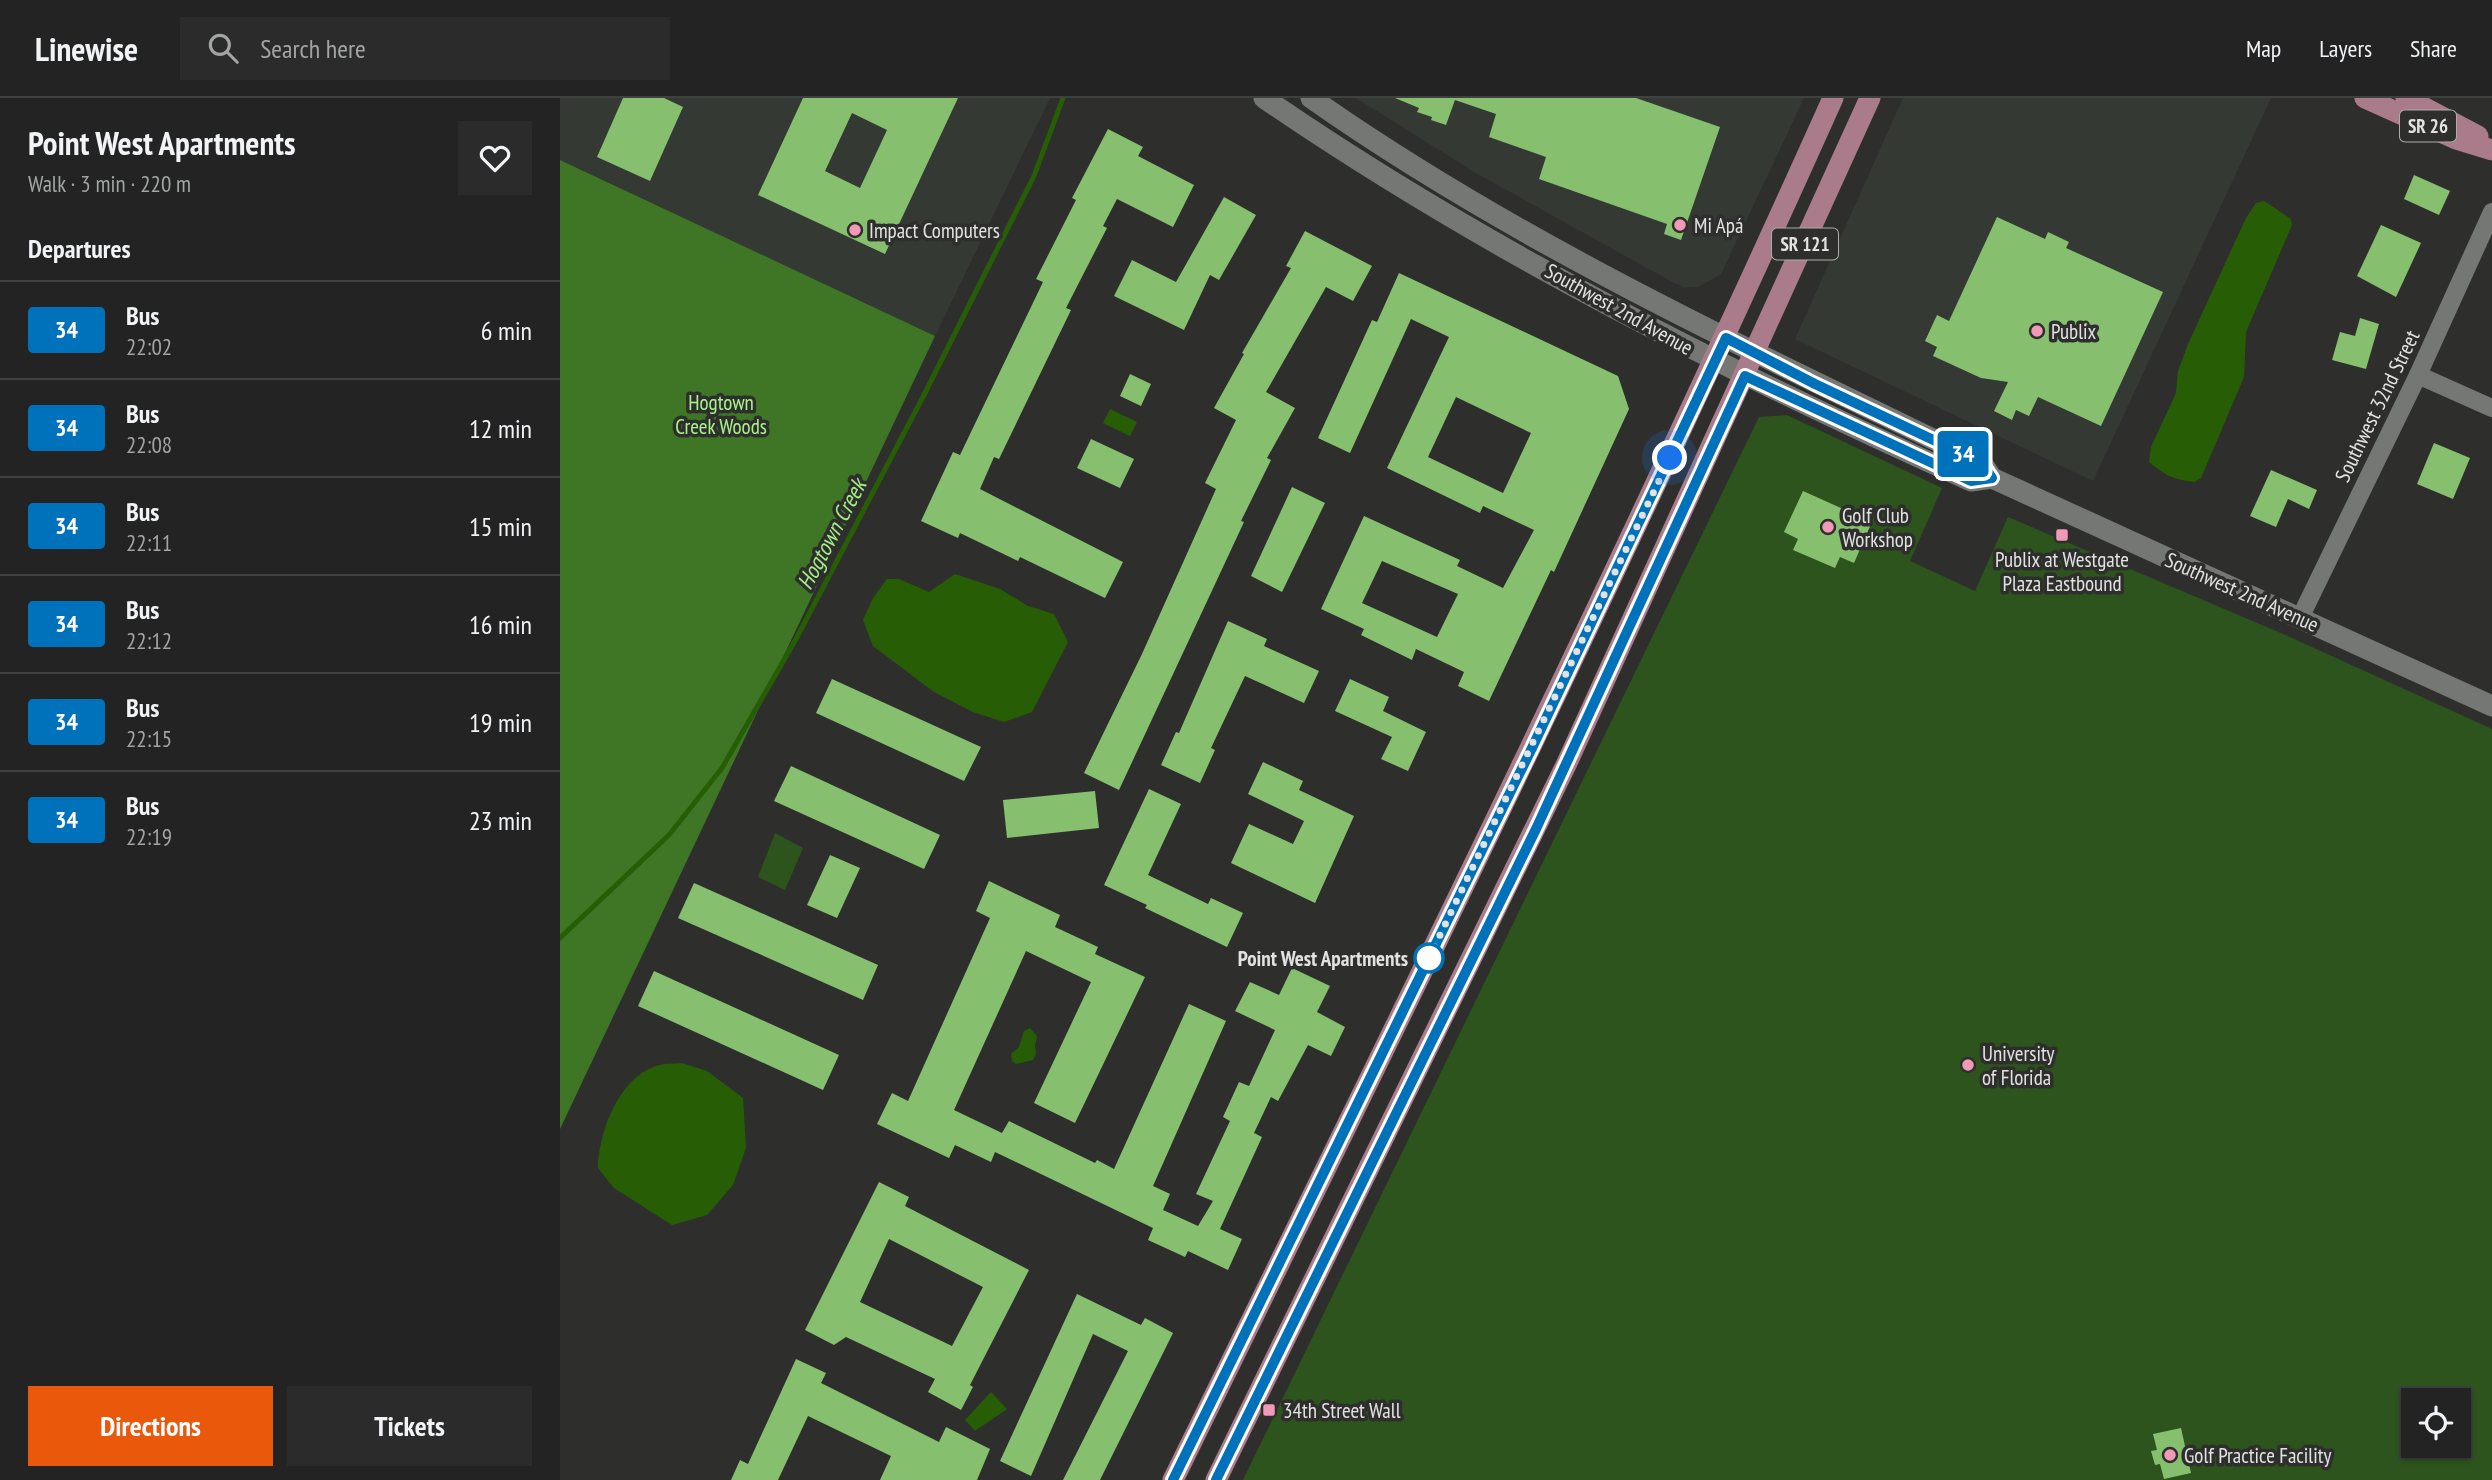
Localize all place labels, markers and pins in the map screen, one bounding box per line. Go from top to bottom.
place label: Mi Apá [1694,212,1743,239]
place label: Impact Computers [869,217,1000,244]
marker: Mi Apá [1672,217,1688,233]
marker: Impact Computers [847,222,863,238]
place label: Publix [2051,318,2097,345]
marker: Publix [2029,323,2045,339]
place label: Golf Club Workshop [1842,502,1913,553]
marker: Golf Club Workshop [1820,519,1836,535]
marker: Publix at Westgate Plaza Eastbound [2054,527,2070,543]
place label: Publix at Westgate Plaza Eastbound [1995,546,2129,597]
marker: Point West Apartments [1414,943,1444,973]
place label: Point West Apartments [1238,945,1408,972]
place label: University of Florida [1982,1040,2055,1091]
marker: University of Florida [1960,1057,1976,1073]
place label: 34th Street Wall [1283,1397,1401,1424]
marker: 34th Street Wall [1261,1402,1277,1418]
place label: Golf Practice Facility [2184,1442,2331,1469]
marker: Golf Practice Facility [2162,1447,2178,1463]

